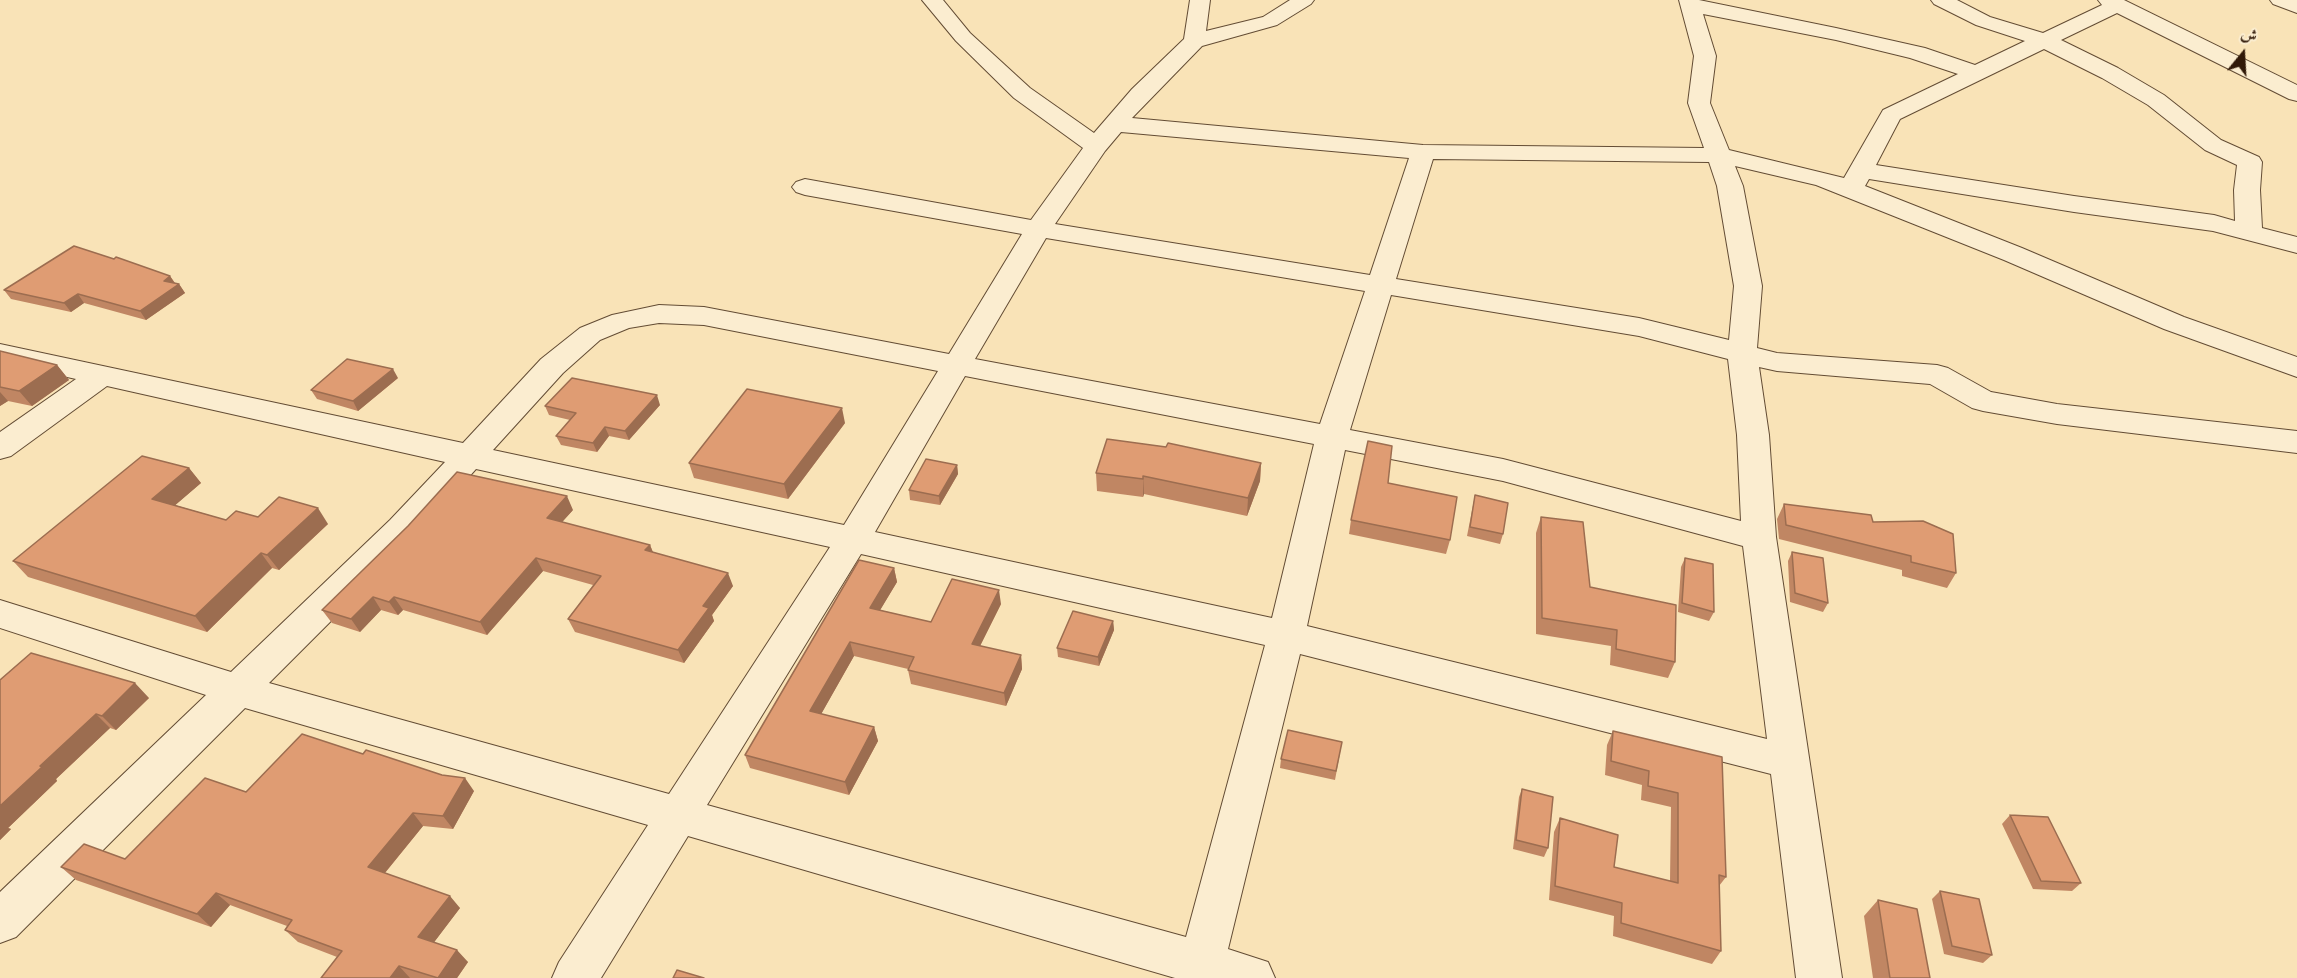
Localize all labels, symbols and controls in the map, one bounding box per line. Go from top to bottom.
text: ش [2238,23,2260,50]
north arrow [2213,24,2273,84]

